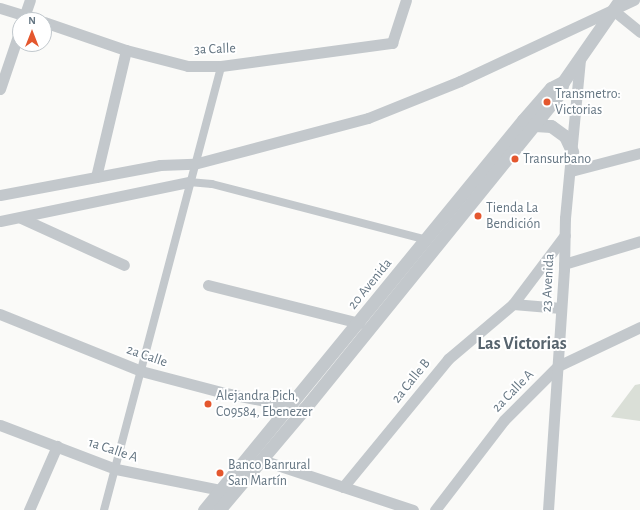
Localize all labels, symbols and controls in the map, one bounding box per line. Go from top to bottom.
north arrow [12,12,52,52]
text: N [28,15,36,26]
street label: 3a Calle [194,40,236,58]
place label: Transmetro: Victorias [555,86,621,118]
marker: Transmetro: Victorias [542,97,552,107]
place label: Transurbano [523,151,591,167]
marker: Transurbano [510,154,520,164]
place label: Tienda La Bendición [486,200,540,232]
marker: Tienda La Bendición [473,211,483,221]
street label: 23 Avenida [538,253,558,313]
street label: 20 Avenida [344,255,396,313]
district label: Las Victorias [477,333,567,355]
street label: 2a Calle [124,341,170,371]
street label: 2a Calle B [388,355,434,407]
street label: 2a Calle A [489,366,537,416]
place label: Alejandra Pich, C09584, Ebenezer [216,388,313,420]
marker: Alejandra Pich, C09584, Ebenezer [203,399,213,409]
street label: 1a Calle A [86,434,140,466]
place label: Banco Banrural San Martín [228,457,310,490]
marker: Banco Banrural San Martín [215,468,225,478]

